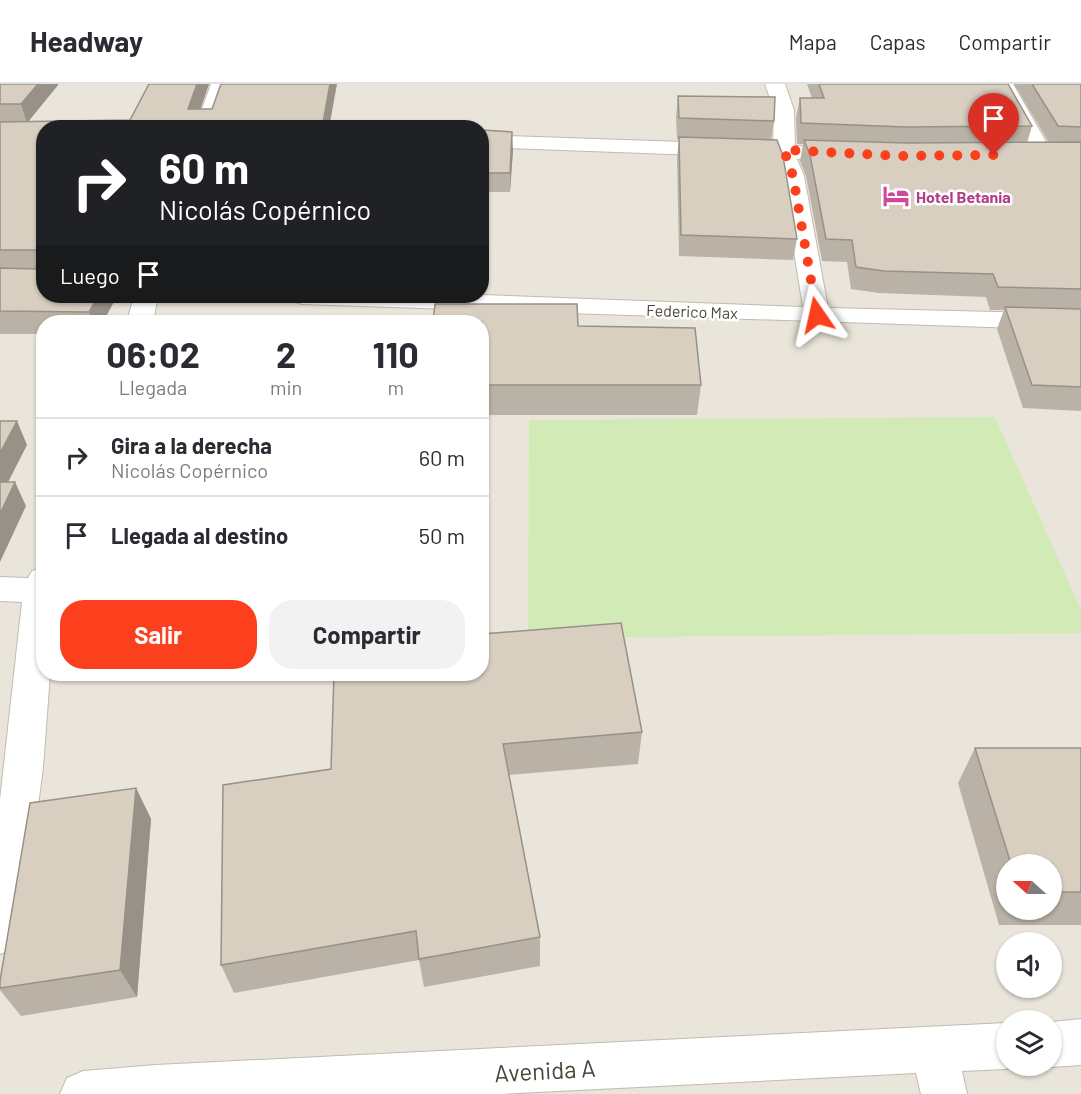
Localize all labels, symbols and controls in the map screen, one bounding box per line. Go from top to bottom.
text: Headway [30,24,143,58]
text: Mapa [789,29,837,54]
text: Capas [870,29,926,54]
text: Compartir [959,29,1051,54]
pin [968,93,1019,155]
icon: arrive [977,102,1010,135]
text: 60 m [159,142,249,192]
icon: right [60,144,138,222]
hotel icon: Hotel Betania [881,181,911,211]
place label: Hotel Betania [916,187,1011,206]
text: Nicolás Copérnico [159,193,371,225]
icon: arrive [132,258,165,291]
text: Luego [60,262,120,288]
position arrow [785,283,849,347]
street label: Federico Max [646,300,738,322]
text: 06:02 [106,332,200,375]
text: 2 [276,332,296,375]
text: 110 [373,332,419,375]
text: Llegada [119,375,187,399]
text: min [270,375,302,399]
text: m [387,375,404,399]
text: Gira a la derecha [111,432,272,458]
icon: right [60,441,93,474]
text: 60 m [419,444,465,470]
text: Nicolás Copérnico [111,458,268,482]
icon: arrive [60,519,93,552]
text: Llegada al destino [111,522,288,548]
text: 50 m [419,522,465,548]
button: Salir [60,600,257,669]
button: Compartir [269,600,465,669]
north arrow [996,854,1062,920]
map controls [996,854,1062,1076]
button: sound [996,932,1062,998]
button: layers [996,1010,1062,1076]
street label: Avenida A [494,1053,596,1087]

